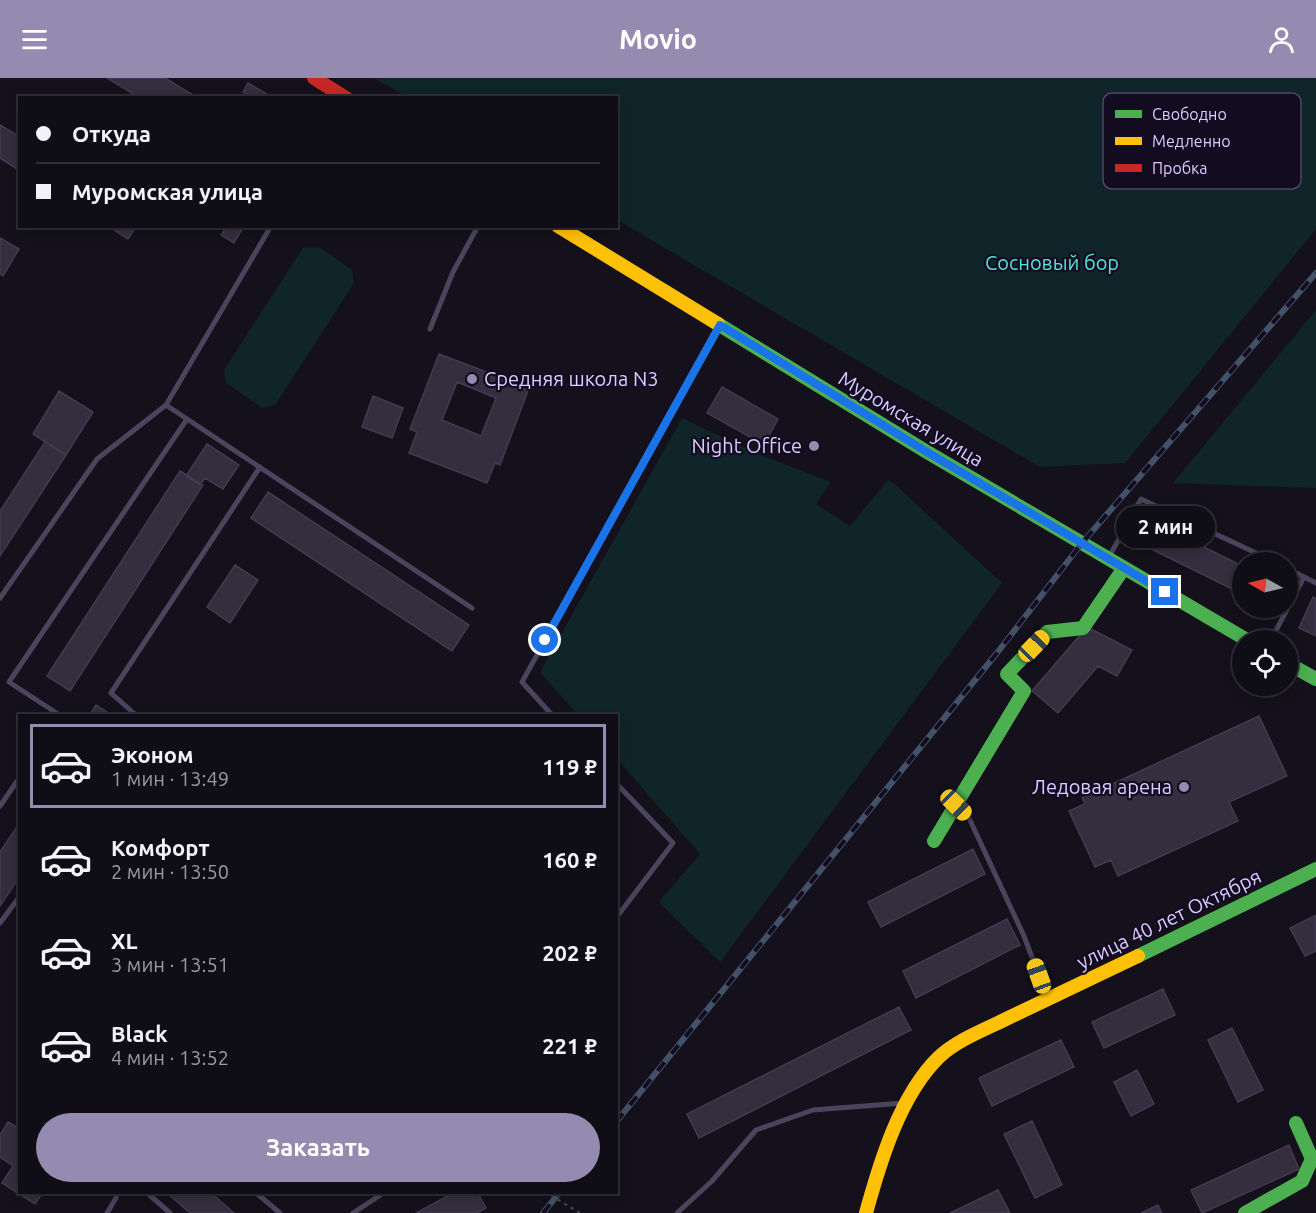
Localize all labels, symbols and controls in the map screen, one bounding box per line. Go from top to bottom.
icon: menu [18,23,51,56]
icon: person [1265,23,1298,56]
text: Movio [619,24,697,54]
legend [1103,93,1301,189]
text: Свободно [1152,105,1227,123]
text: Откуда [72,121,151,146]
text: Медленно [1152,132,1231,150]
text: Пробка [1152,159,1208,177]
text: Муромская улица [72,179,263,204]
park label: Сосновый бор [985,251,1119,274]
street label: Муромская улица [835,366,988,471]
place label: Средняя школа N3 [484,367,658,390]
marker: Средняя школа N3 [465,372,479,386]
place label: Night Office [692,434,802,457]
marker: Night Office [807,439,821,453]
callout: 2 мин [1116,505,1214,547]
text: 2 мин [1138,515,1193,538]
north arrow [1232,552,1298,618]
map controls [1232,552,1298,696]
route end [1151,578,1178,605]
route start [531,626,558,653]
car [1015,627,1053,665]
button: locate [1232,630,1298,696]
icon: car [39,739,93,793]
text: Эконом [111,742,193,767]
text: 119 ₽ [542,754,597,779]
text: 1 мин · 13:49 [111,767,229,790]
place label: Ледовая арена [1032,775,1172,798]
marker: Ледовая арена [1177,780,1191,794]
car [937,786,975,824]
icon: car [39,832,93,886]
text: Комфорт [111,835,210,860]
text: 160 ₽ [542,847,597,872]
text: 2 мин · 13:50 [111,860,229,883]
street label: улица 40 лет Октября [1073,864,1265,973]
icon: car [39,925,93,979]
text: XL [111,928,138,953]
text: 202 ₽ [542,940,597,965]
text: 3 мин · 13:51 [111,953,229,976]
car [1024,956,1054,996]
icon: car [39,1018,93,1072]
text: Black [111,1021,168,1046]
text: 221 ₽ [542,1033,597,1058]
text: 4 мин · 13:52 [111,1046,229,1069]
button: Заказать [36,1113,600,1182]

